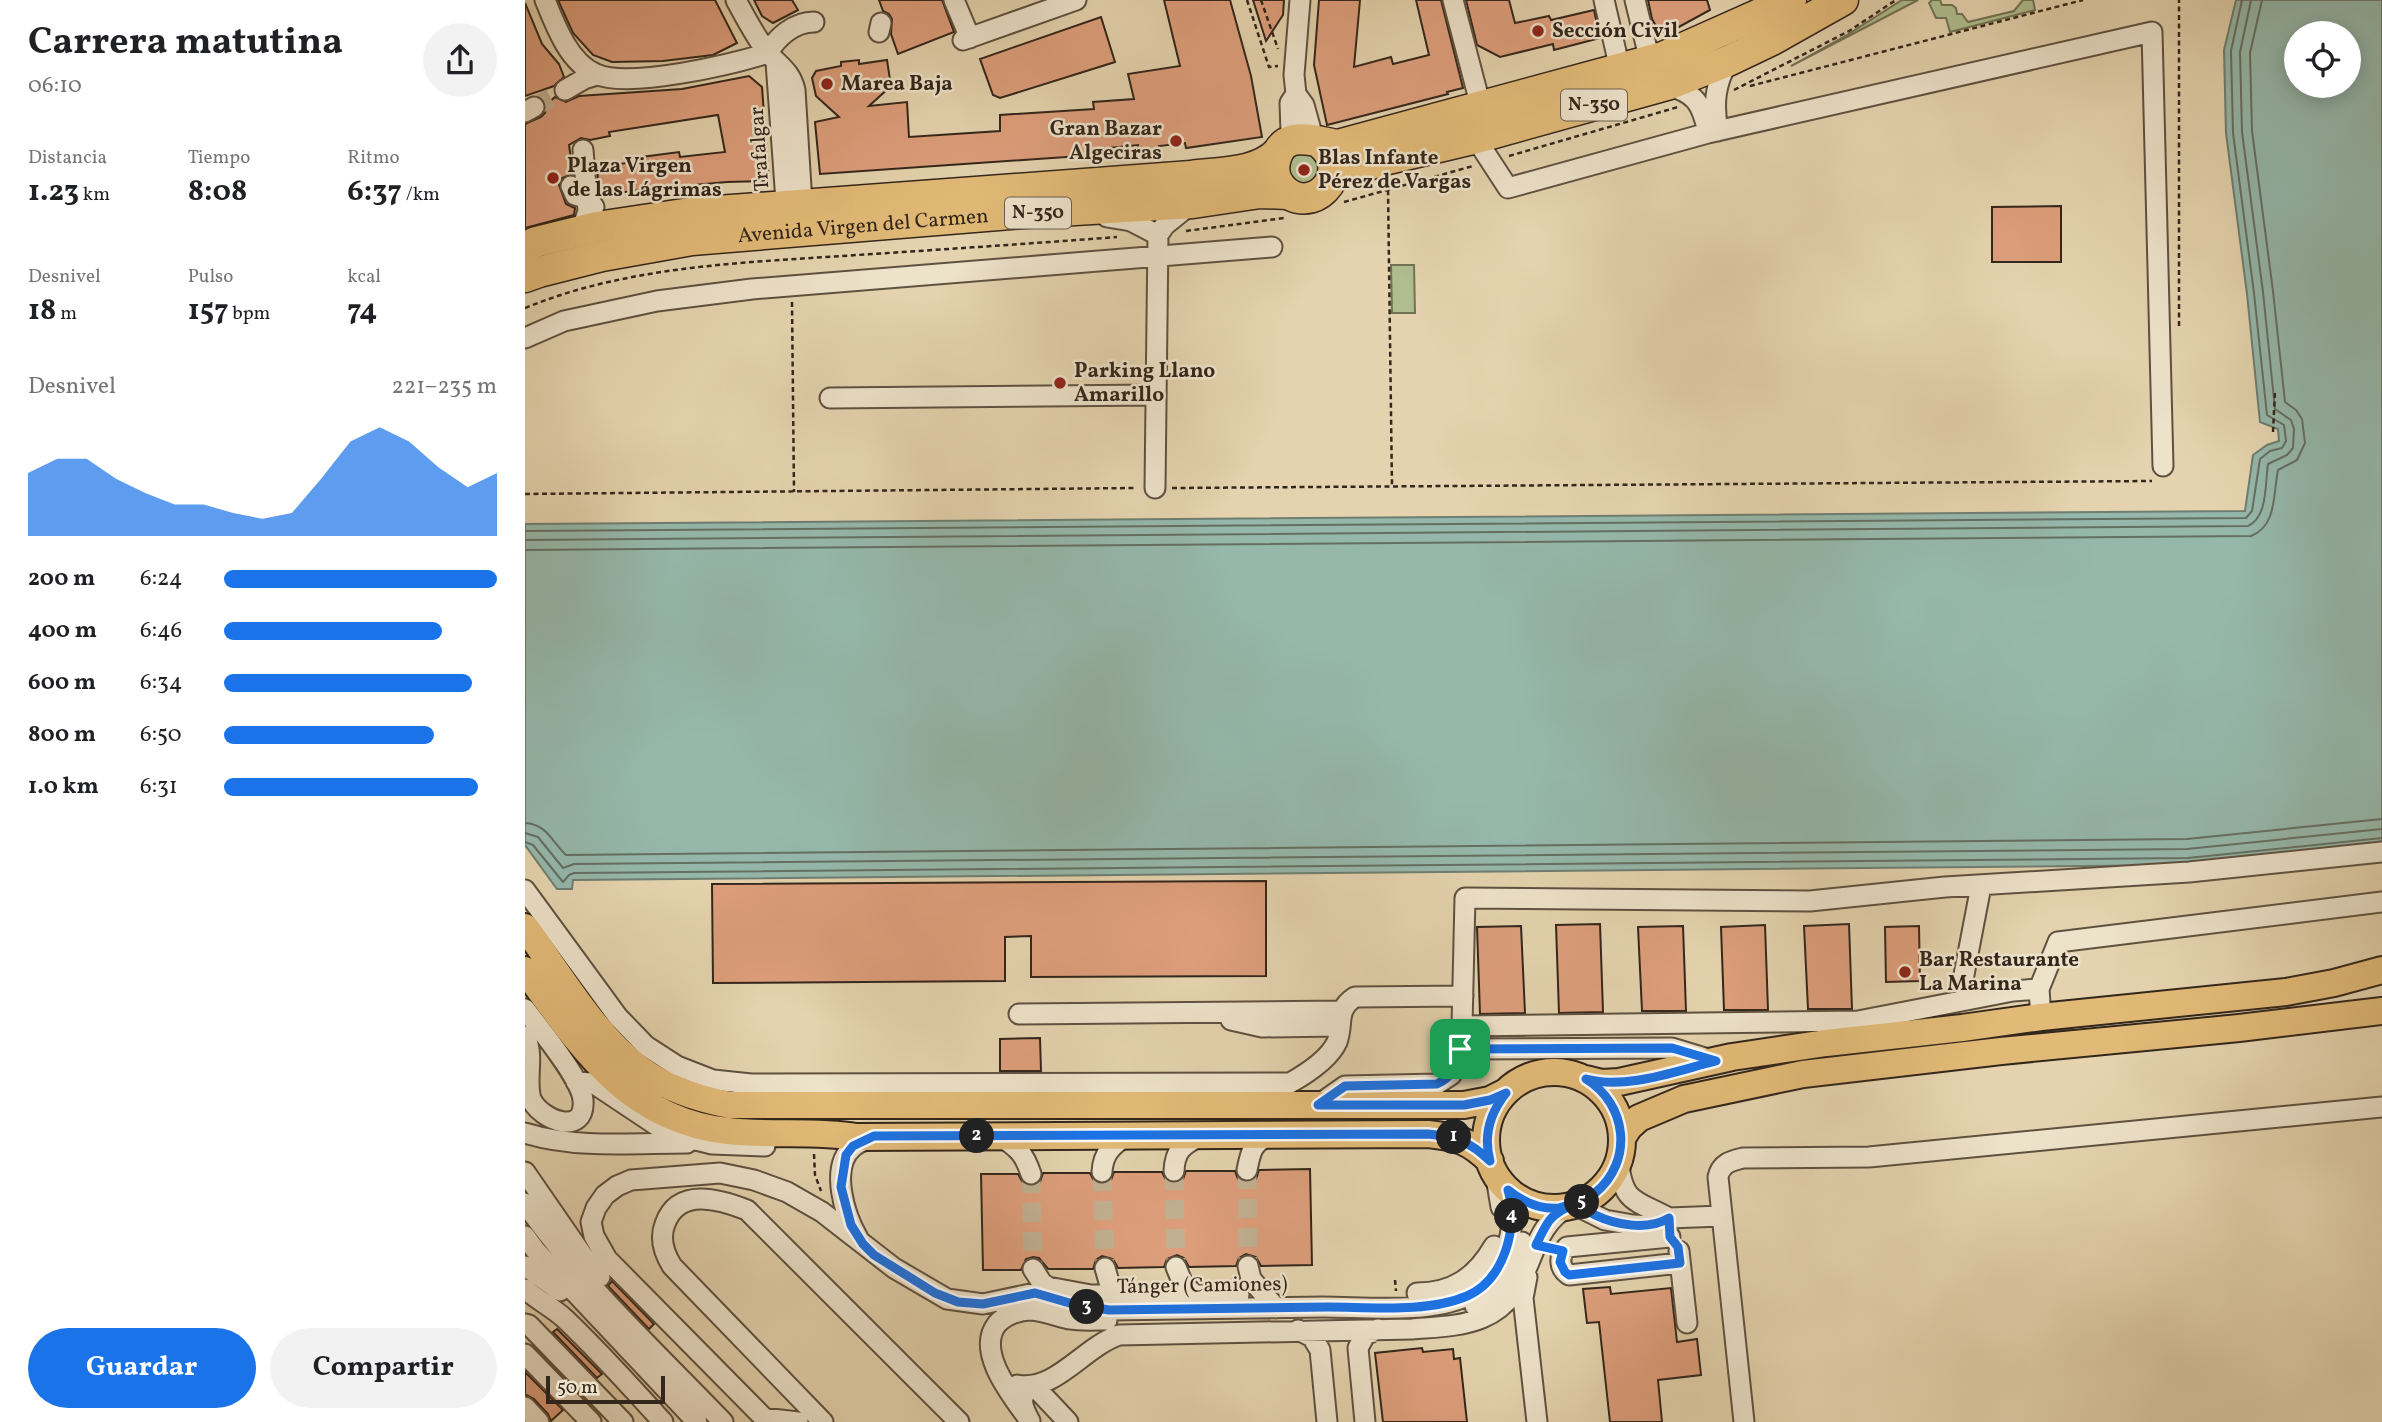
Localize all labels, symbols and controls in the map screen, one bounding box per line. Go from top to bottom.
text: Carrera matutina [28,17,343,70]
place label: Sección Civil [1552,17,1678,46]
map controls [2284,21,2361,98]
button: locate [2284,21,2361,98]
button: share [423,23,497,97]
marker: Sección Civil [1530,23,1546,39]
text: 06:10 [28,70,82,102]
place label: Marea Baja [841,70,953,99]
marker: Marea Baja [819,76,835,92]
road number: N-350 [1561,90,1627,120]
street label: Trafalgar [743,106,777,192]
place label: Gran Bazar Algeciras [1050,115,1162,168]
marker: Gran Bazar Algeciras [1168,133,1184,149]
place label: Blas Infante Pérez de Vargas [1318,144,1471,197]
text: Distancia [28,145,107,171]
text: Tiempo [188,145,250,171]
text: Ritmo [347,145,400,171]
place label: Plaza Virgen de las Lágrimas [567,152,722,205]
marker: Blas Infante Pérez de Vargas [1296,162,1312,178]
marker: Plaza Virgen de las Lágrimas [545,170,561,186]
text: 1.23 [28,171,79,213]
text: 8:08 [188,171,247,213]
text: 6:37 [347,171,402,213]
text: km [79,182,110,208]
text: /km [402,182,440,208]
road number: N-350 [1005,197,1071,228]
street label: Avenida Virgen del Carmen [737,201,990,251]
text: Desnivel [28,264,101,290]
text: Pulso [188,264,233,290]
text: kcal [347,264,381,290]
text: 18 [28,290,56,332]
text: 157 [188,290,229,332]
text: 74 [347,290,377,332]
text: m [56,301,77,327]
text: bpm [229,301,270,327]
place label: Parking Llano Amarillo [1074,357,1215,410]
text: Desnivel [28,371,116,403]
text: 221–235 m [392,371,497,403]
marker: Parking Llano Amarillo [1052,375,1068,391]
text: 200 m [28,563,95,595]
text: 6:24 [140,563,182,595]
text: 400 m [28,615,97,647]
text: 6:46 [140,615,182,647]
text: 600 m [28,667,96,699]
text: 6:34 [140,667,183,699]
text: 800 m [28,719,96,751]
text: 6:50 [140,719,182,751]
text: 1.0 km [28,771,99,803]
text: 6:31 [140,771,178,803]
place label: Bar Restaurante La Marina [1919,946,2079,999]
marker: Bar Restaurante La Marina [1897,964,1913,980]
pin [1430,1019,1490,1079]
icon: arrive [1441,1030,1479,1068]
pin: 2 [959,1118,995,1154]
pin: 1 [1437,1120,1471,1154]
text: 2 [972,1122,981,1148]
text: 1 [1450,1123,1457,1149]
pin: 5 [1565,1184,1599,1220]
text: 5 [1577,1188,1586,1214]
pin: 4 [1495,1198,1529,1234]
text: 4 [1506,1202,1517,1228]
street label: Tánger (Camiones) [1116,1270,1288,1302]
pin: 3 [1069,1290,1105,1324]
text: 3 [1082,1293,1091,1319]
button: Guardar [28,1328,256,1408]
button: Compartir [270,1328,497,1408]
scale bar [546,1373,665,1405]
text: 50 m [557,1375,598,1401]

